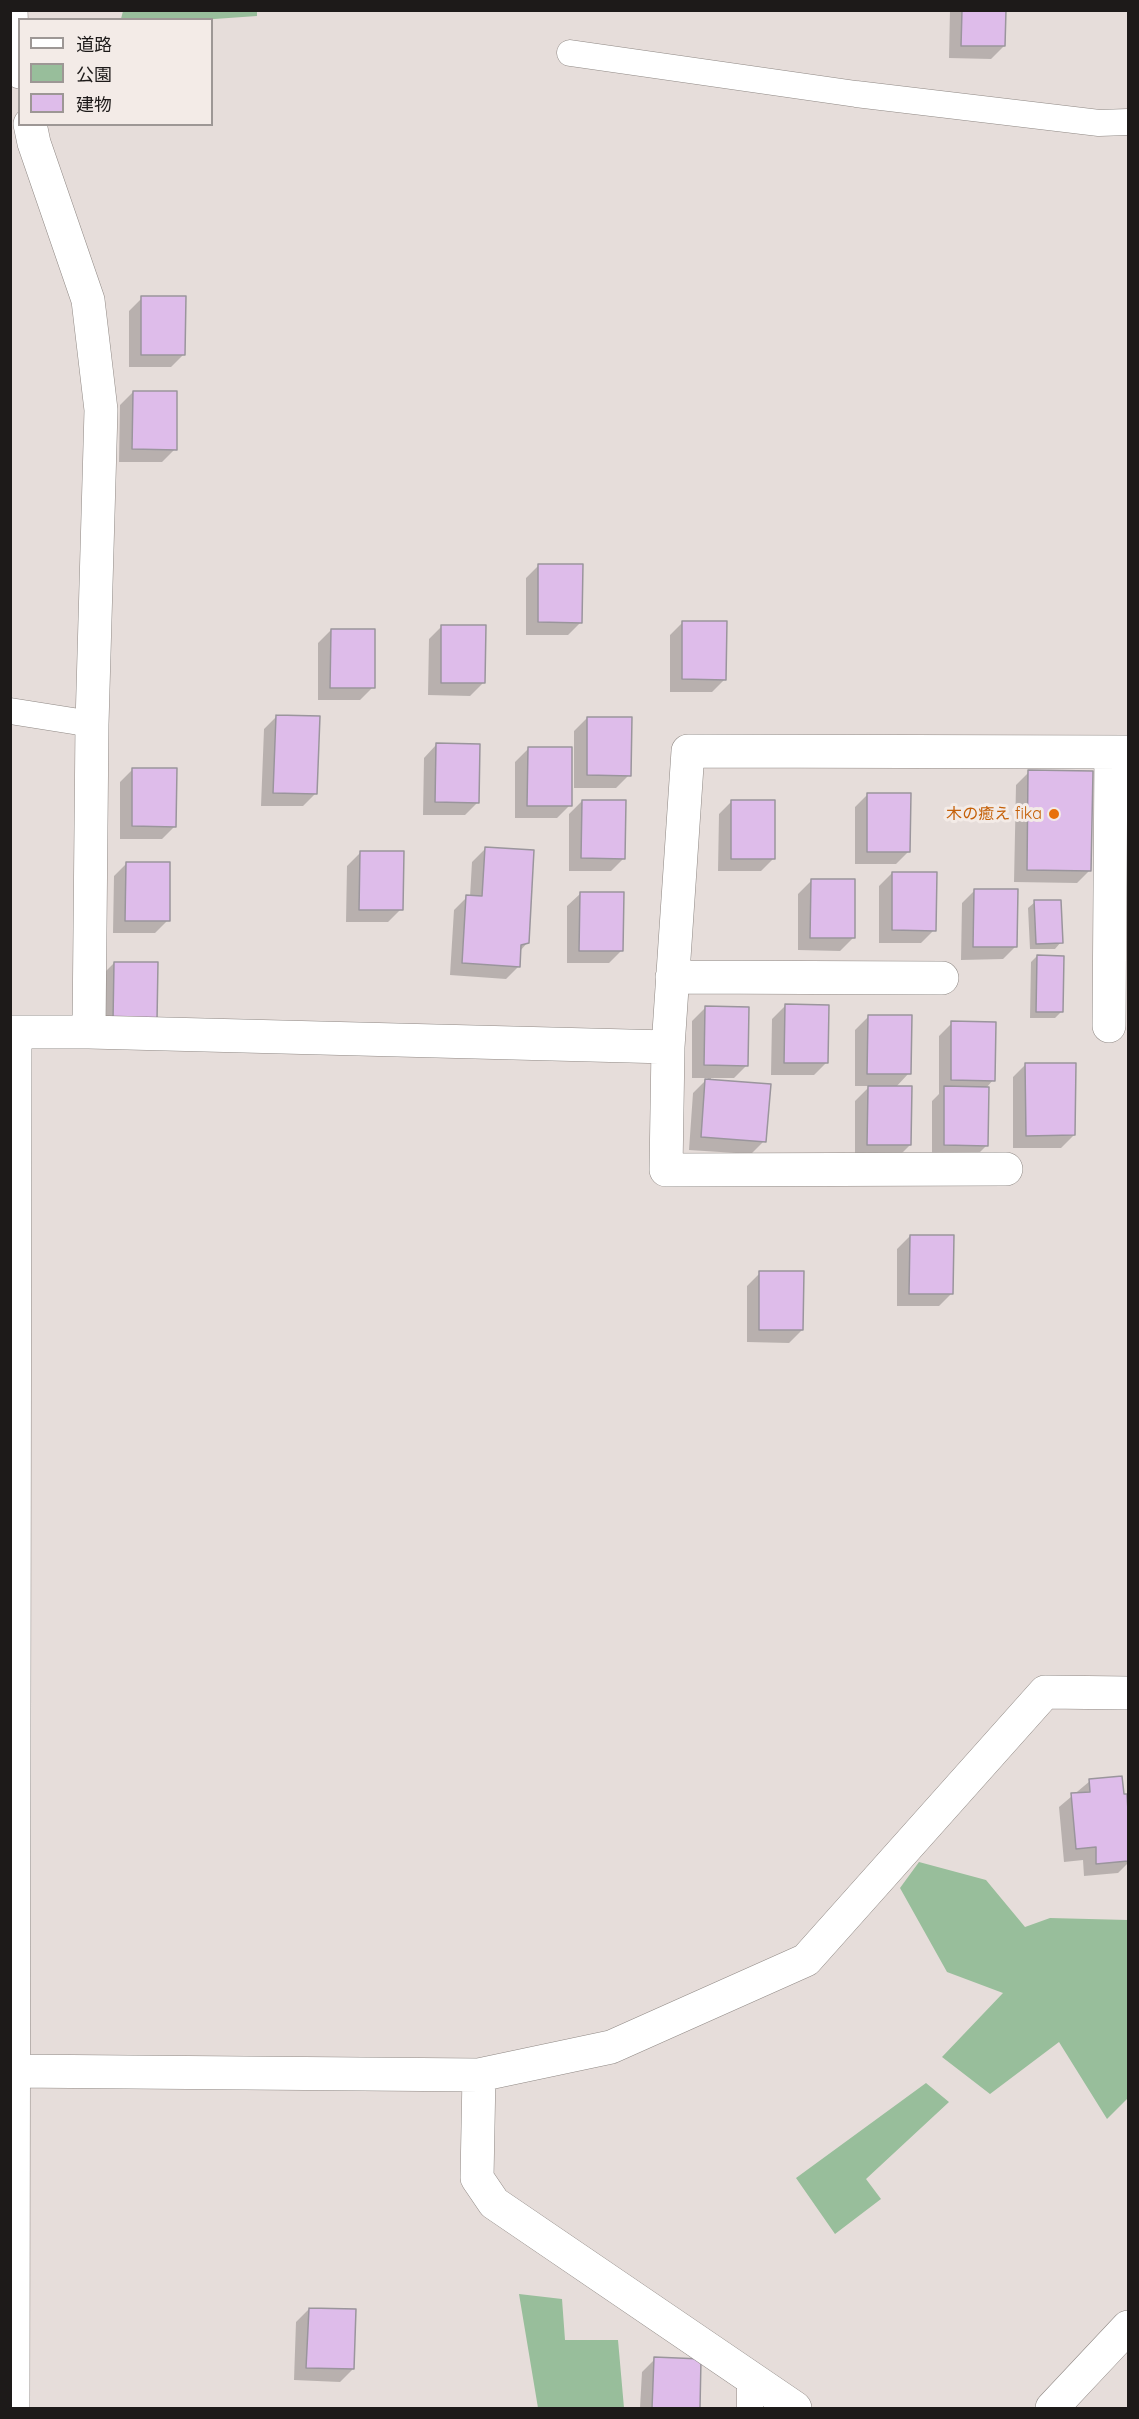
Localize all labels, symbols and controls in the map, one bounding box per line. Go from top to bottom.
legend [18,18,213,126]
text: 道路 [76,33,112,56]
text: 公園 [76,63,112,86]
text: 建物 [76,93,112,116]
place label: 木の癒え fika [946,804,1042,824]
marker: 木の癒え fika [1047,807,1061,821]

